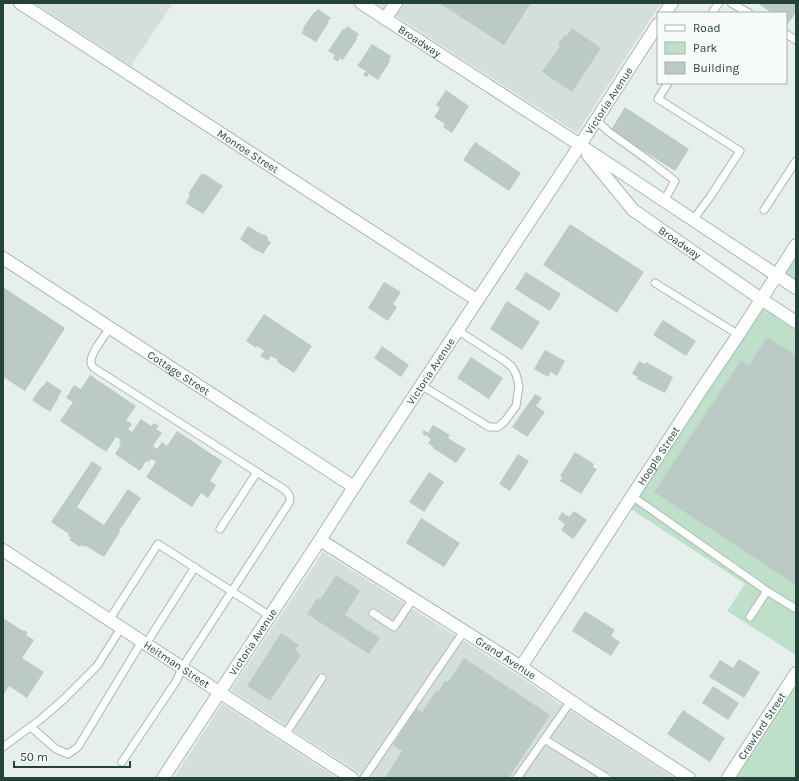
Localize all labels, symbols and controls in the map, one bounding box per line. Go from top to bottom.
legend [657,12,787,84]
text: Road [693,21,721,35]
street label: Broadway [396,22,444,60]
text: Park [693,41,718,55]
text: Building [693,61,740,75]
street label: Victoria Avenue [582,64,635,137]
street label: Monroe Street [215,127,281,176]
street label: Broadway [656,223,703,262]
street label: Victoria Avenue [404,335,458,407]
street label: Cottage Street [145,348,213,398]
street label: Hoople Street [634,424,682,488]
street label: Victoria Avenue [226,606,280,678]
street label: Grand Avenue [473,634,539,682]
street label: Heitman Street [141,638,212,691]
street label: Crawford Street [735,690,788,762]
scale bar [14,743,130,769]
text: 50 m [20,750,48,764]

